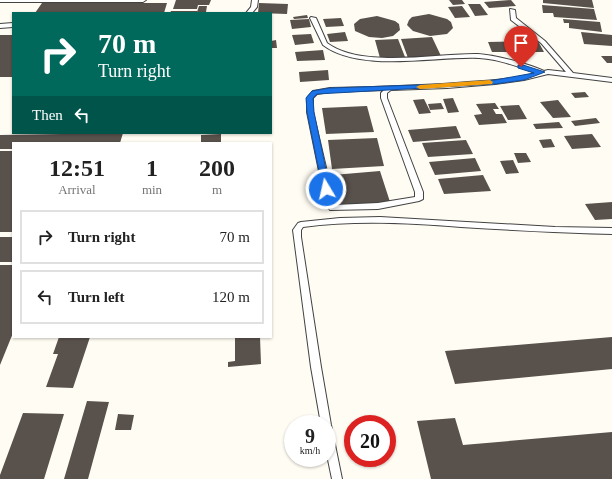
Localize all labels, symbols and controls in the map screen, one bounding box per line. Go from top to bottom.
pin [504,26,538,67]
icon: right [32,28,84,80]
text: 70 m [98,28,156,59]
icon: arrive [510,32,532,54]
text: Turn right [98,61,171,81]
icon: left [71,104,93,126]
text: Then [32,107,63,123]
text: 12:51 [49,155,105,181]
text: 1 [146,155,158,181]
text: 200 [199,155,235,181]
position arrow [305,168,347,210]
text: Arrival [58,182,96,197]
text: min [142,182,162,197]
text: m [212,182,222,197]
icon: right [34,226,56,248]
text: Turn right [68,229,135,245]
text: 70 m [220,229,250,245]
icon: left [34,286,56,308]
text: Turn left [68,289,125,305]
text: 120 m [212,289,250,305]
speed limit sign: 20 [344,415,396,467]
text: 9 [305,425,315,447]
text: km/h [300,445,320,456]

